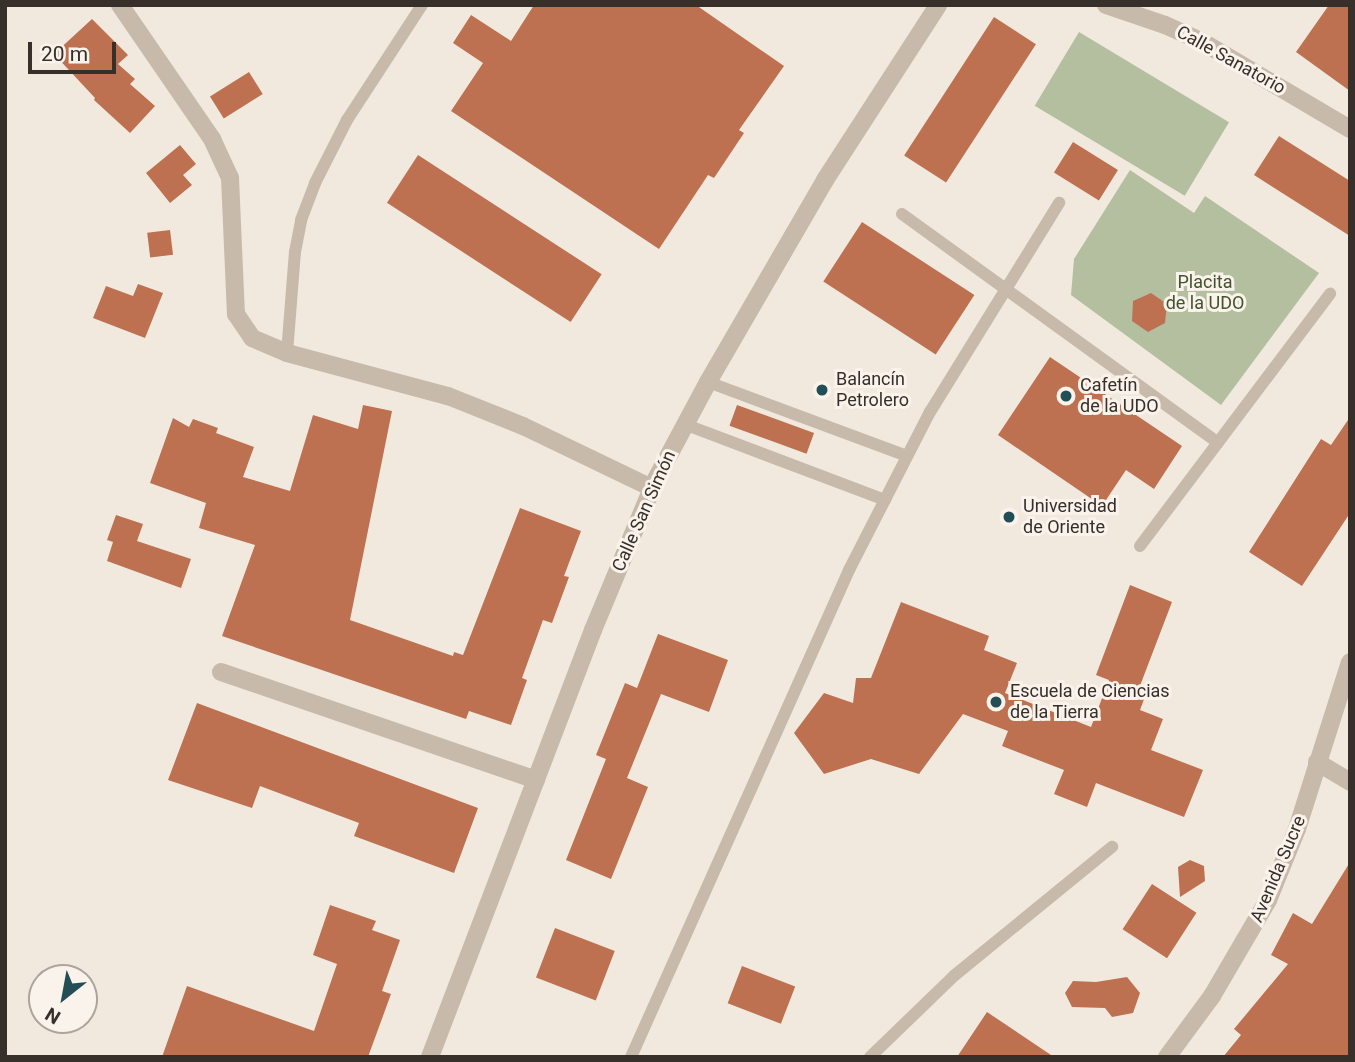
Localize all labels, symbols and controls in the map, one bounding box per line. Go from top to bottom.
street label: Calle Sanatorio [1173,21,1289,99]
scale bar [32,28,119,72]
text: 20 m [41,42,88,66]
park label: Placita de la UDO [1166,272,1244,314]
place label: Balancín Petrolero [836,369,909,412]
place label: Cafetín de la UDO [1080,375,1159,418]
marker: Balancín Petrolero [814,382,830,398]
marker: Cafetín de la UDO [1058,388,1074,404]
street label: Calle San Simón [608,447,680,575]
place label: Universidad de Oriente [1023,496,1117,538]
marker: Universidad de Oriente [1001,509,1017,525]
place label: Escuela de Ciencias de la Tierra [1010,681,1170,724]
marker: Escuela de Ciencias de la Tierra [988,694,1004,710]
street label: Avenida Sucre [1246,812,1310,926]
north arrow [28,964,98,1034]
text: N [41,1002,65,1029]

